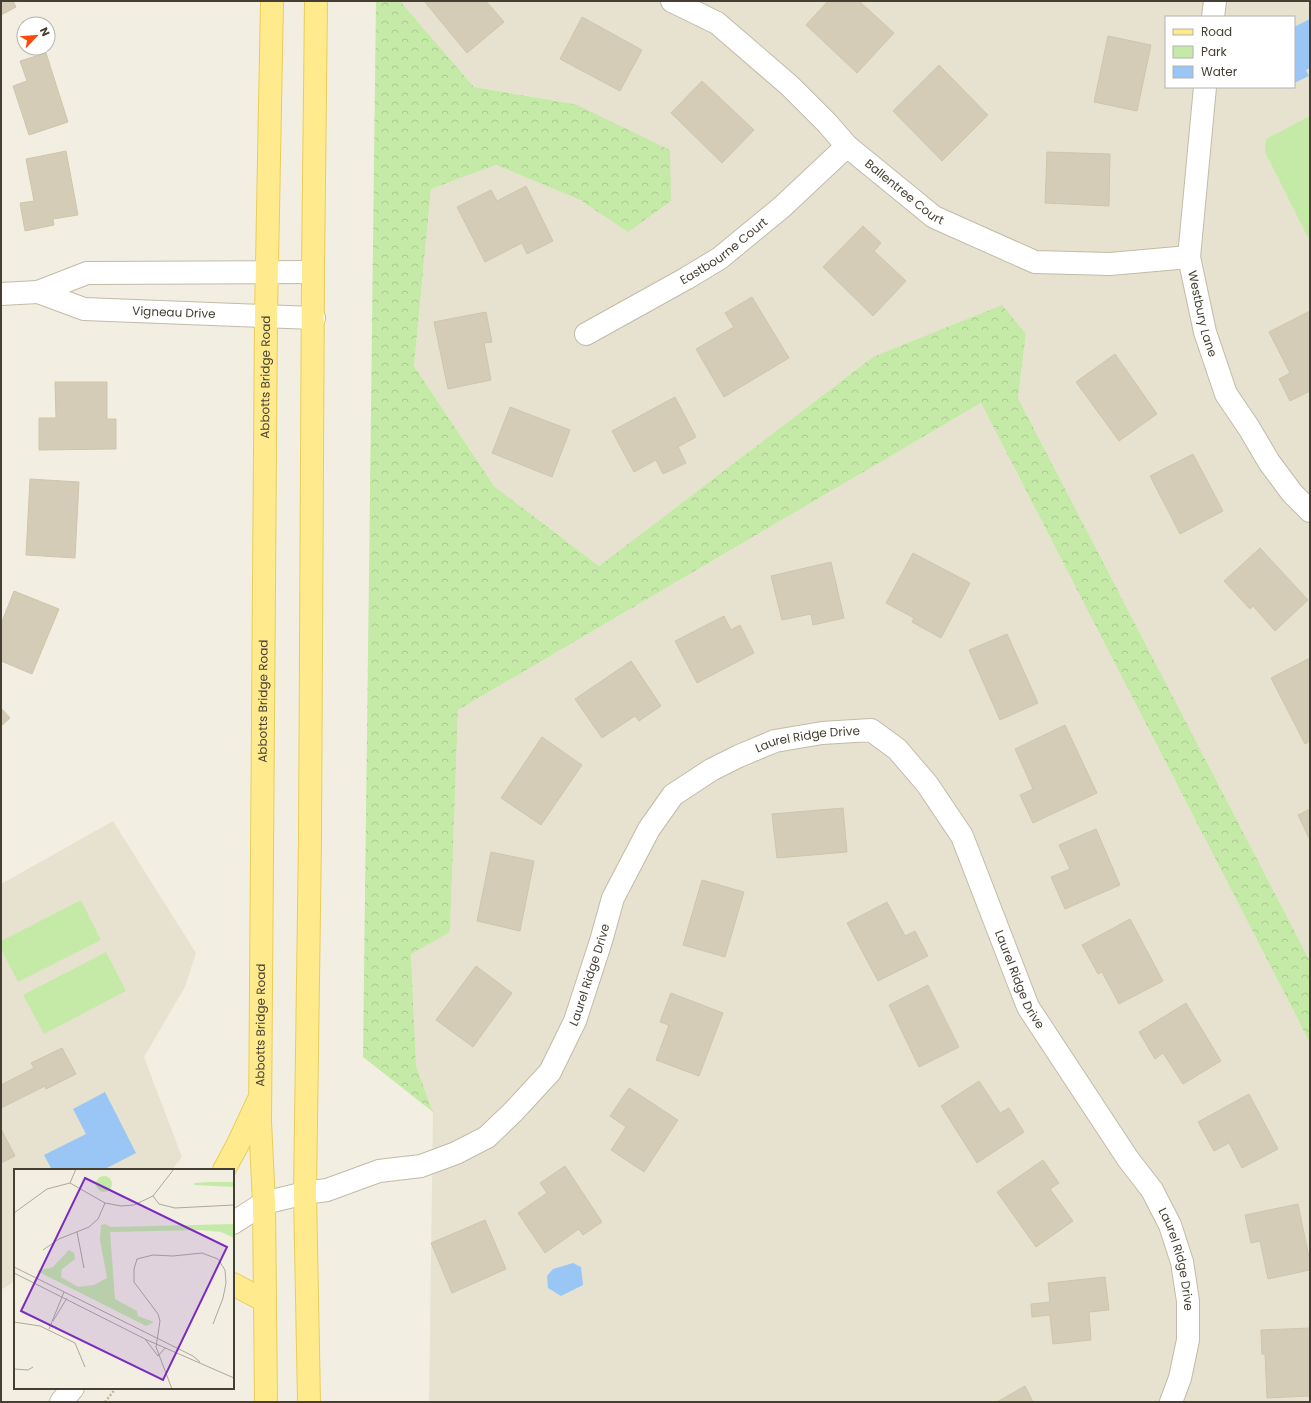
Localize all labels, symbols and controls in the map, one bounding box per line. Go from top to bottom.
north arrow [16,16,56,56]
legend [1165,16,1295,88]
text: Road [1201,23,1232,40]
text: N [36,24,54,39]
text: Park [1201,43,1228,60]
text: Water [1201,63,1238,80]
street label: Ballentree Court [861,155,947,228]
street label: Eastbourne Court [677,213,771,288]
street label: Westbury Lane [1184,269,1222,359]
street label: Vigneau Drive [132,302,216,322]
street label: Abbotts Bridge Road [256,315,274,439]
street label: Abbotts Bridge Road [254,639,272,763]
street label: Laurel Ridge Drive [752,722,860,756]
street label: Laurel Ridge Drive [565,922,613,1029]
street label: Laurel Ridge Drive [991,927,1049,1032]
street label: Abbotts Bridge Road [251,963,269,1087]
inset map [14,1169,234,1389]
street label: Laurel Ridge Drive [1155,1205,1197,1311]

